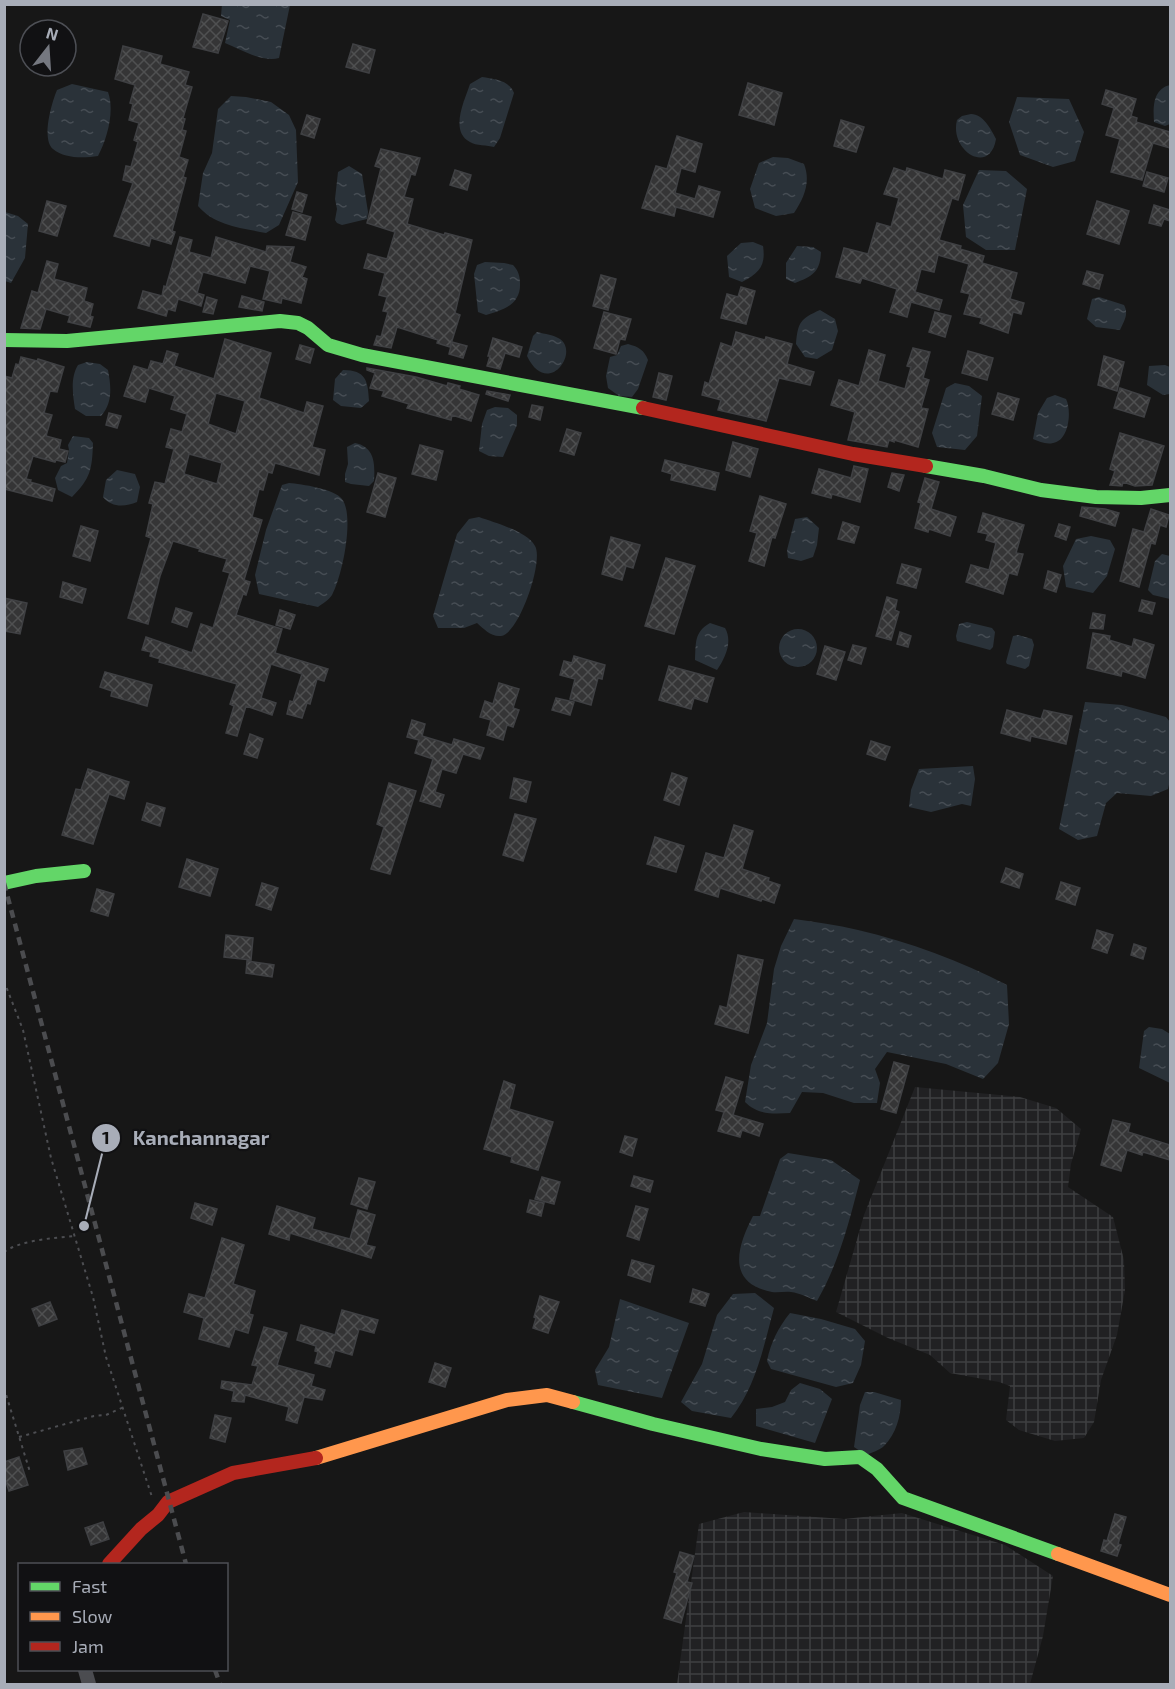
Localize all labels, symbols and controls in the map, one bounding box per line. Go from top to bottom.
north arrow [18,18,78,78]
text: N [44,22,61,44]
callout: Kanchannagar [91,1119,281,1157]
text: Kanchannagar [133,1125,270,1149]
text: 1 [102,1126,110,1148]
legend [18,1563,228,1671]
text: Fast [72,1575,107,1597]
text: Slow [72,1605,113,1627]
text: Jam [72,1635,104,1657]

